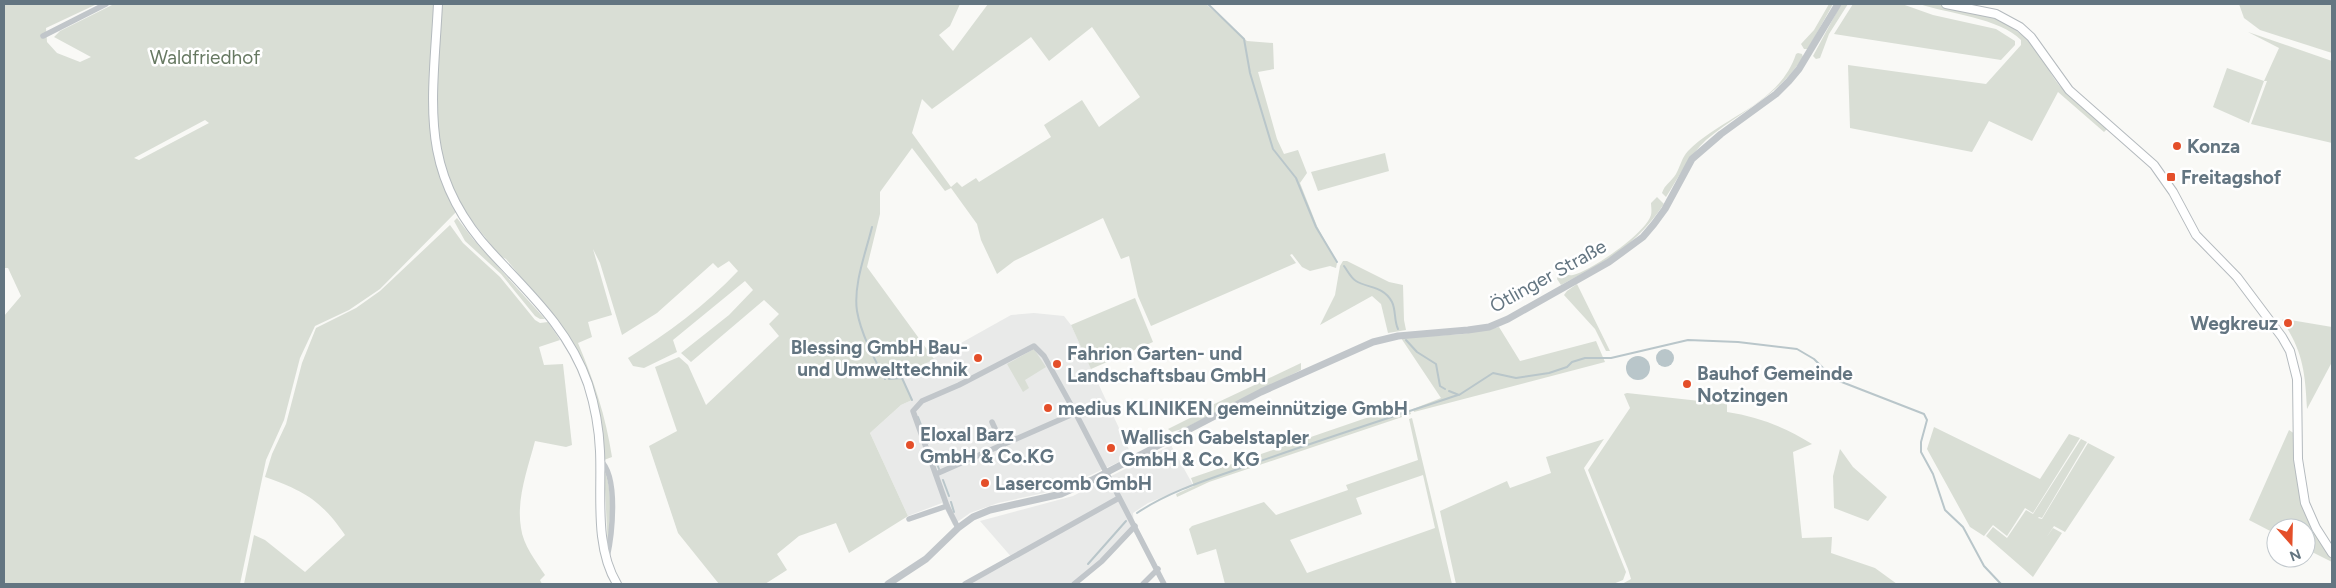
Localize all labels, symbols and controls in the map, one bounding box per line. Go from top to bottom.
park label: Waldfriedhof [150,46,260,69]
place label: Konza [2187,135,2240,158]
marker: Konza [2171,140,2183,152]
place label: Freitagshof [2181,166,2282,189]
marker: Freitagshof [2165,171,2177,183]
street label: Ötlinger Straße [1486,234,1610,318]
place label: Wegkreuz [2190,312,2278,335]
marker: Wegkreuz [2282,317,2294,329]
place label: Blessing GmbH Bau- und Umwelttechnik [791,336,969,381]
place label: Fahrion Garten- und Landschaftsbau GmbH [1067,342,1267,387]
marker: Blessing GmbH Bau- und Umwelttechnik [972,352,984,364]
marker: Fahrion Garten- und Landschaftsbau GmbH [1051,358,1063,370]
place label: Bauhof Gemeinde Notzingen [1697,362,1853,407]
marker: Bauhof Gemeinde Notzingen [1681,378,1693,390]
place label: medius KLINIKEN gemeinnützige GmbH [1058,397,1408,420]
marker: medius KLINIKEN gemeinnützige GmbH [1042,402,1054,414]
place label: Eloxal Barz GmbH & Co.KG [920,423,1054,468]
place label: Wallisch Gabelstapler GmbH & Co. KG [1121,426,1309,471]
marker: Eloxal Barz GmbH & Co.KG [904,439,916,451]
marker: Wallisch Gabelstapler GmbH & Co. KG [1105,442,1117,454]
place label: Lasercomb GmbH [995,472,1152,495]
marker: Lasercomb GmbH [979,477,991,489]
north arrow [2266,518,2316,568]
text: N [2287,545,2303,565]

